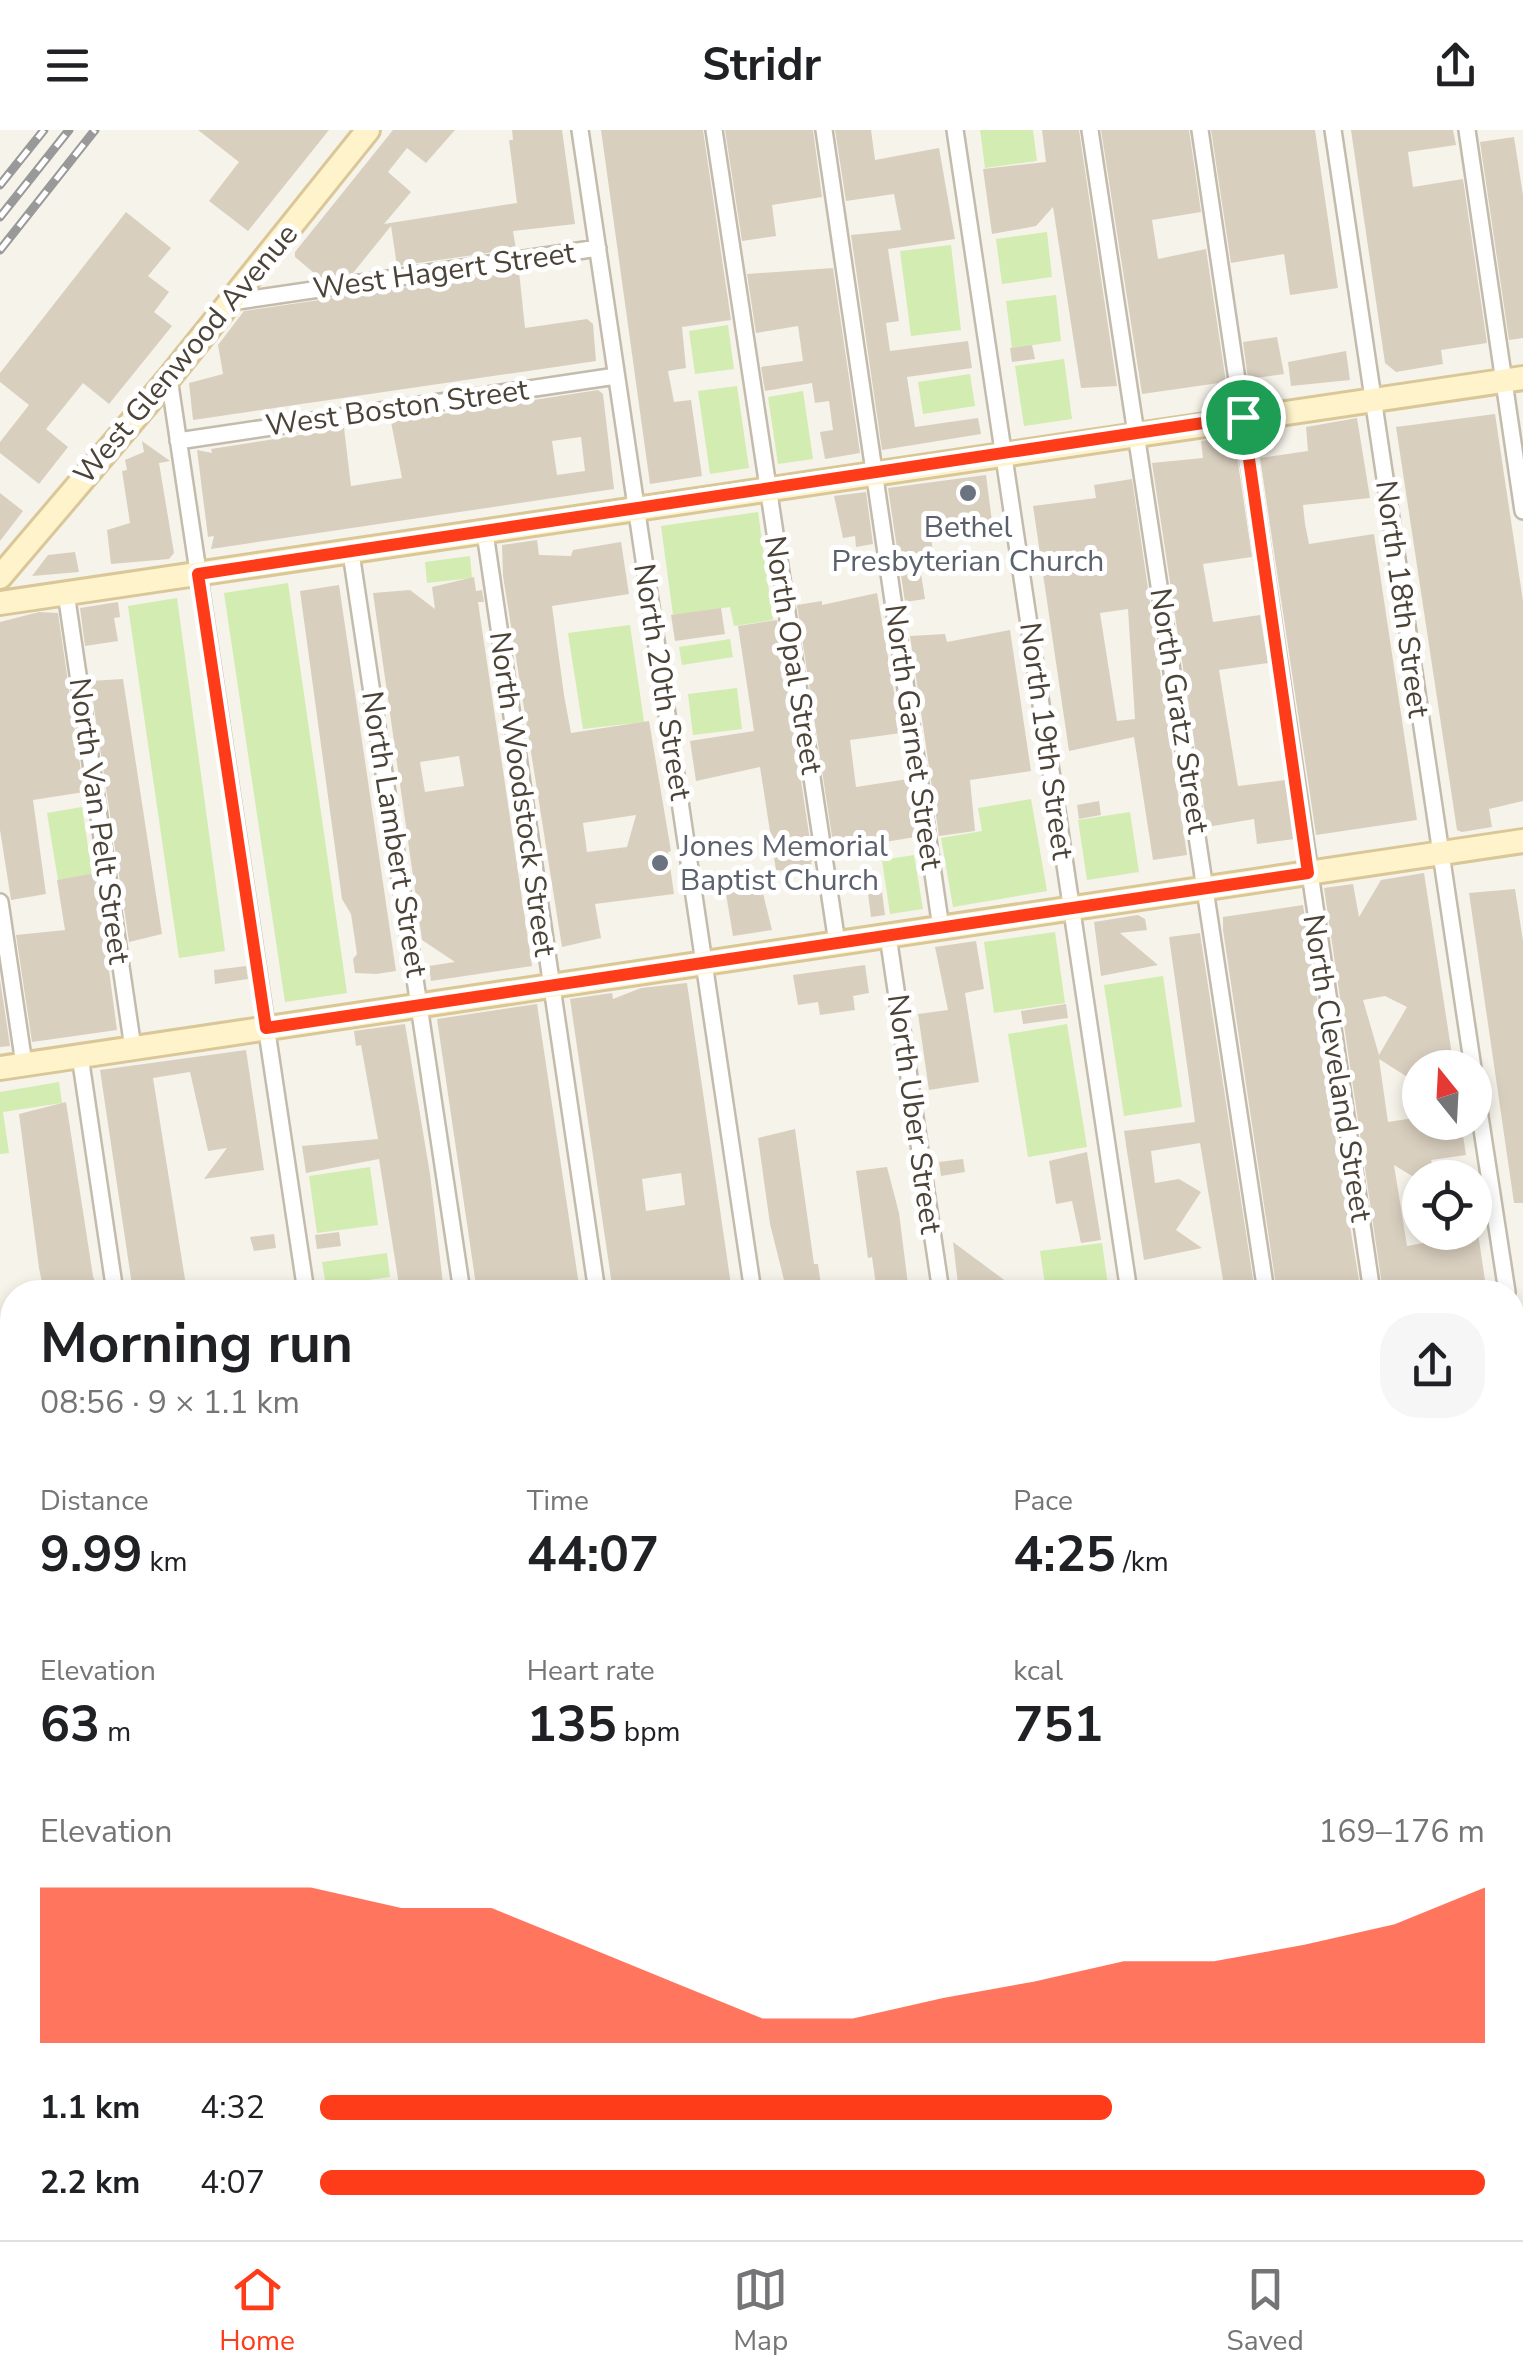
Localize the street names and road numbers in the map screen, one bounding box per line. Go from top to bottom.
street label: West Glenwood Avenue [65,215,307,493]
street label: West Hagert Street [311,232,578,310]
street label: West Boston Street [263,369,531,447]
street label: North 18th Street [1365,478,1439,721]
street label: North Opal Street [754,533,832,777]
street label: North 20th Street [623,561,701,804]
street label: North Gratz Street [1139,585,1219,837]
street label: North Garnet Street [874,602,952,873]
street label: North 19th Street [1009,620,1083,863]
street label: North Woodstock Street [479,629,565,960]
street label: North Van Pelt Street [59,675,139,967]
street label: North Lambert Street [351,688,437,980]
street label: North Cleveland Street [1292,911,1382,1225]
street label: North Uber Street [877,992,951,1237]

